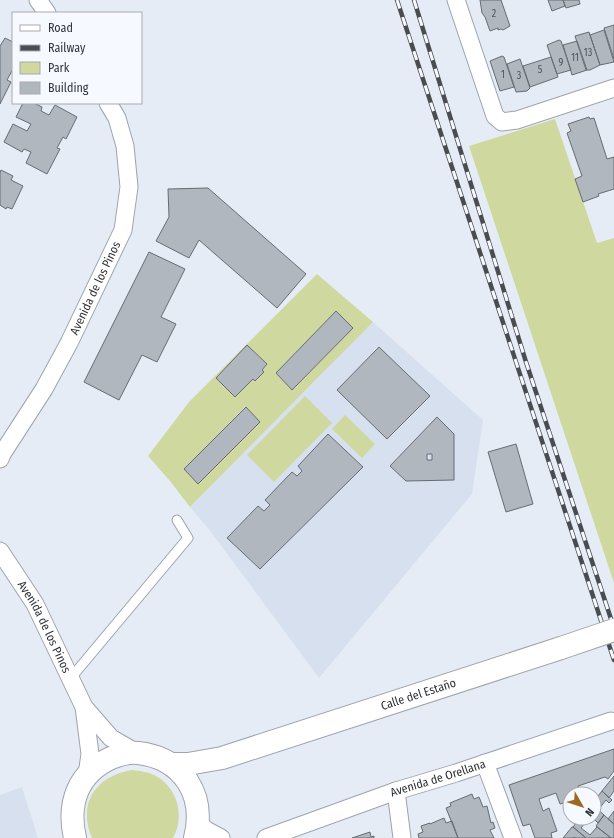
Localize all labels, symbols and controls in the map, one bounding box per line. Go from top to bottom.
house number: 2 [492,8,497,20]
legend [12,12,142,104]
text: Road [48,21,73,35]
text: Railway [48,41,86,55]
house number: 13 [584,47,593,59]
house number: 11 [571,52,579,64]
house number: 9 [559,57,564,69]
text: Park [48,61,70,75]
house number: 5 [538,64,543,76]
house number: 1 [501,69,505,81]
house number: 3 [517,70,522,82]
text: Building [48,81,89,95]
street label: Avenida de los Pinos [67,239,123,337]
street label: Avenida de los Pinos [15,578,74,675]
street label: Calle del Estaño [379,676,458,713]
street label: Avenida de Orellana [388,757,487,800]
north arrow [562,786,602,826]
text: N [582,805,597,819]

